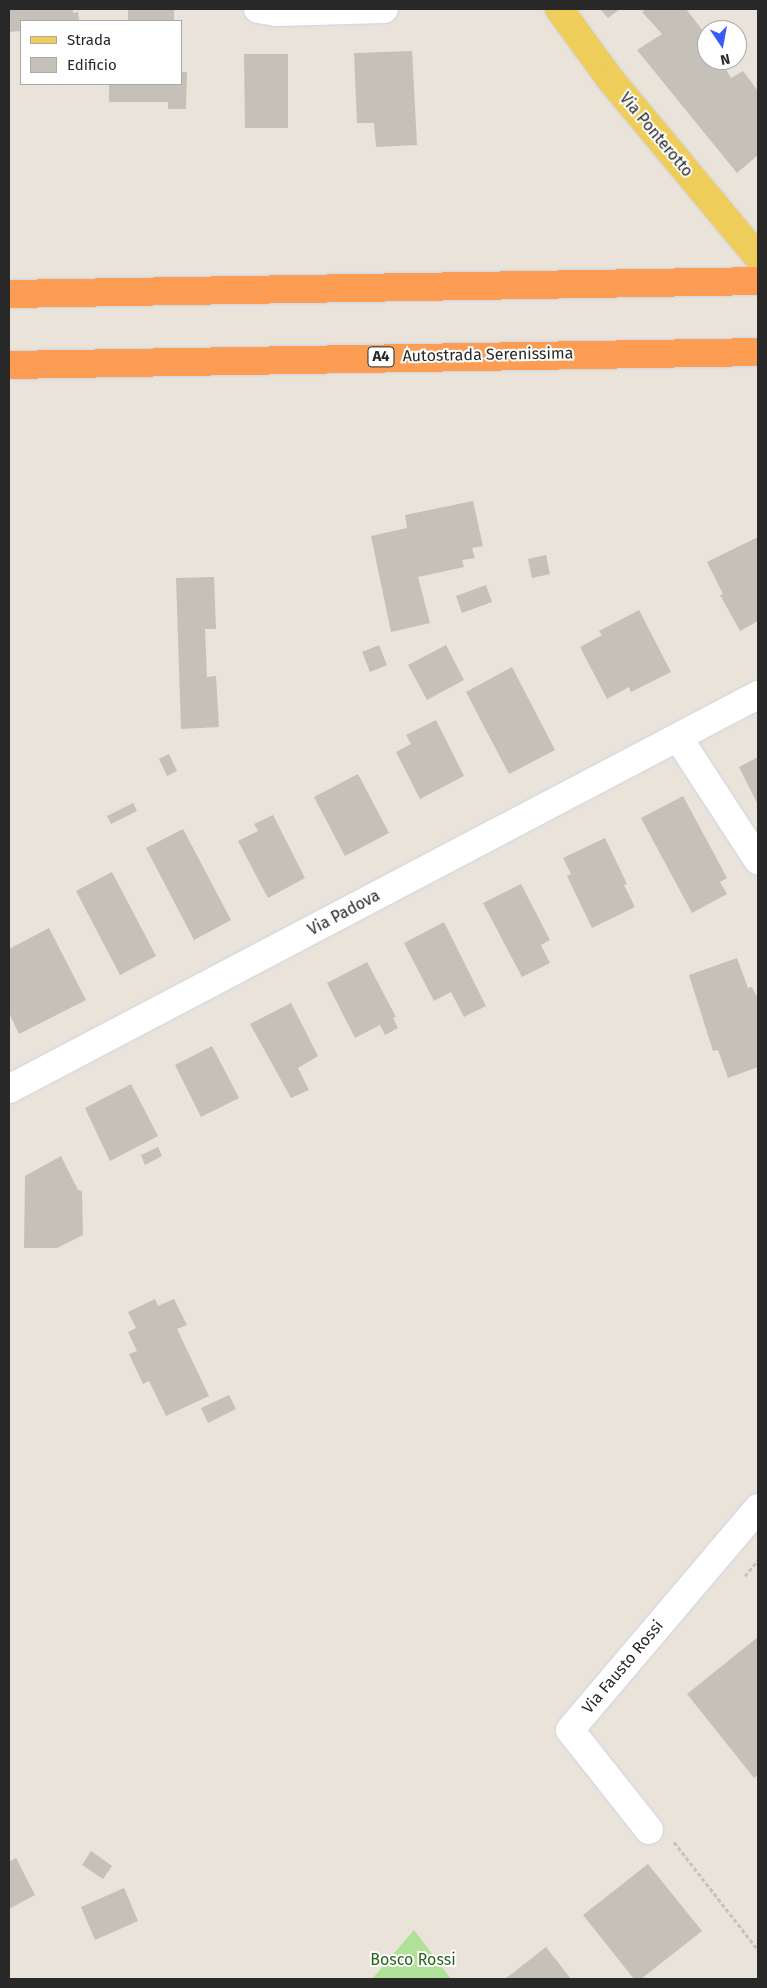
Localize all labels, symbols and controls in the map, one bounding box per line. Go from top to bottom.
legend [20,20,182,85]
north arrow [697,20,747,70]
text: Strada [67,31,111,49]
text: N [719,50,731,68]
text: Edificio [67,56,117,74]
street label: Via Ponterotto [615,89,697,181]
road number: A4 [367,344,395,370]
street label: Autostrada Serenissima [402,344,574,366]
street label: Via Padova [305,886,383,940]
street label: Via Fausto Rossi [578,1616,668,1718]
park label: Bosco Rossi [370,1950,456,1970]

